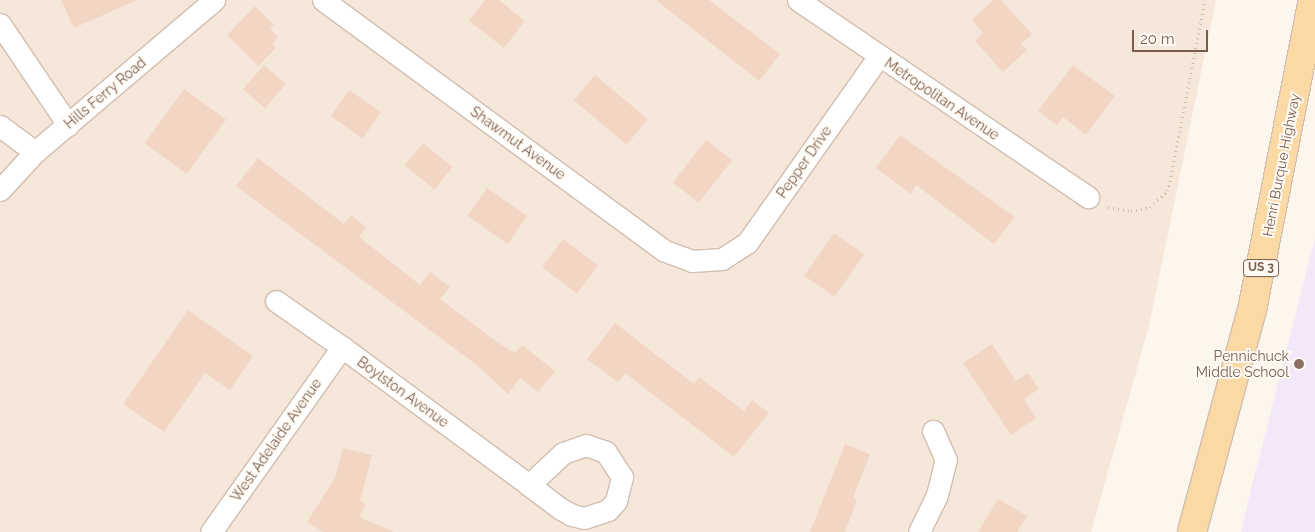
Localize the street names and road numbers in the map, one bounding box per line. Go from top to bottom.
street label: Hills Ferry Road [61,54,149,132]
street label: Metropolitan Avenue [881,54,1003,144]
street label: Henri Burque Highway [1259,92,1303,238]
street label: Shawmut Avenue [467,103,569,183]
street label: Pepper Drive [773,123,835,201]
road number: US 3 [1242,258,1280,278]
street label: Boylston Avenue [354,353,452,431]
street label: West Adelaide Avenue [227,375,325,505]

